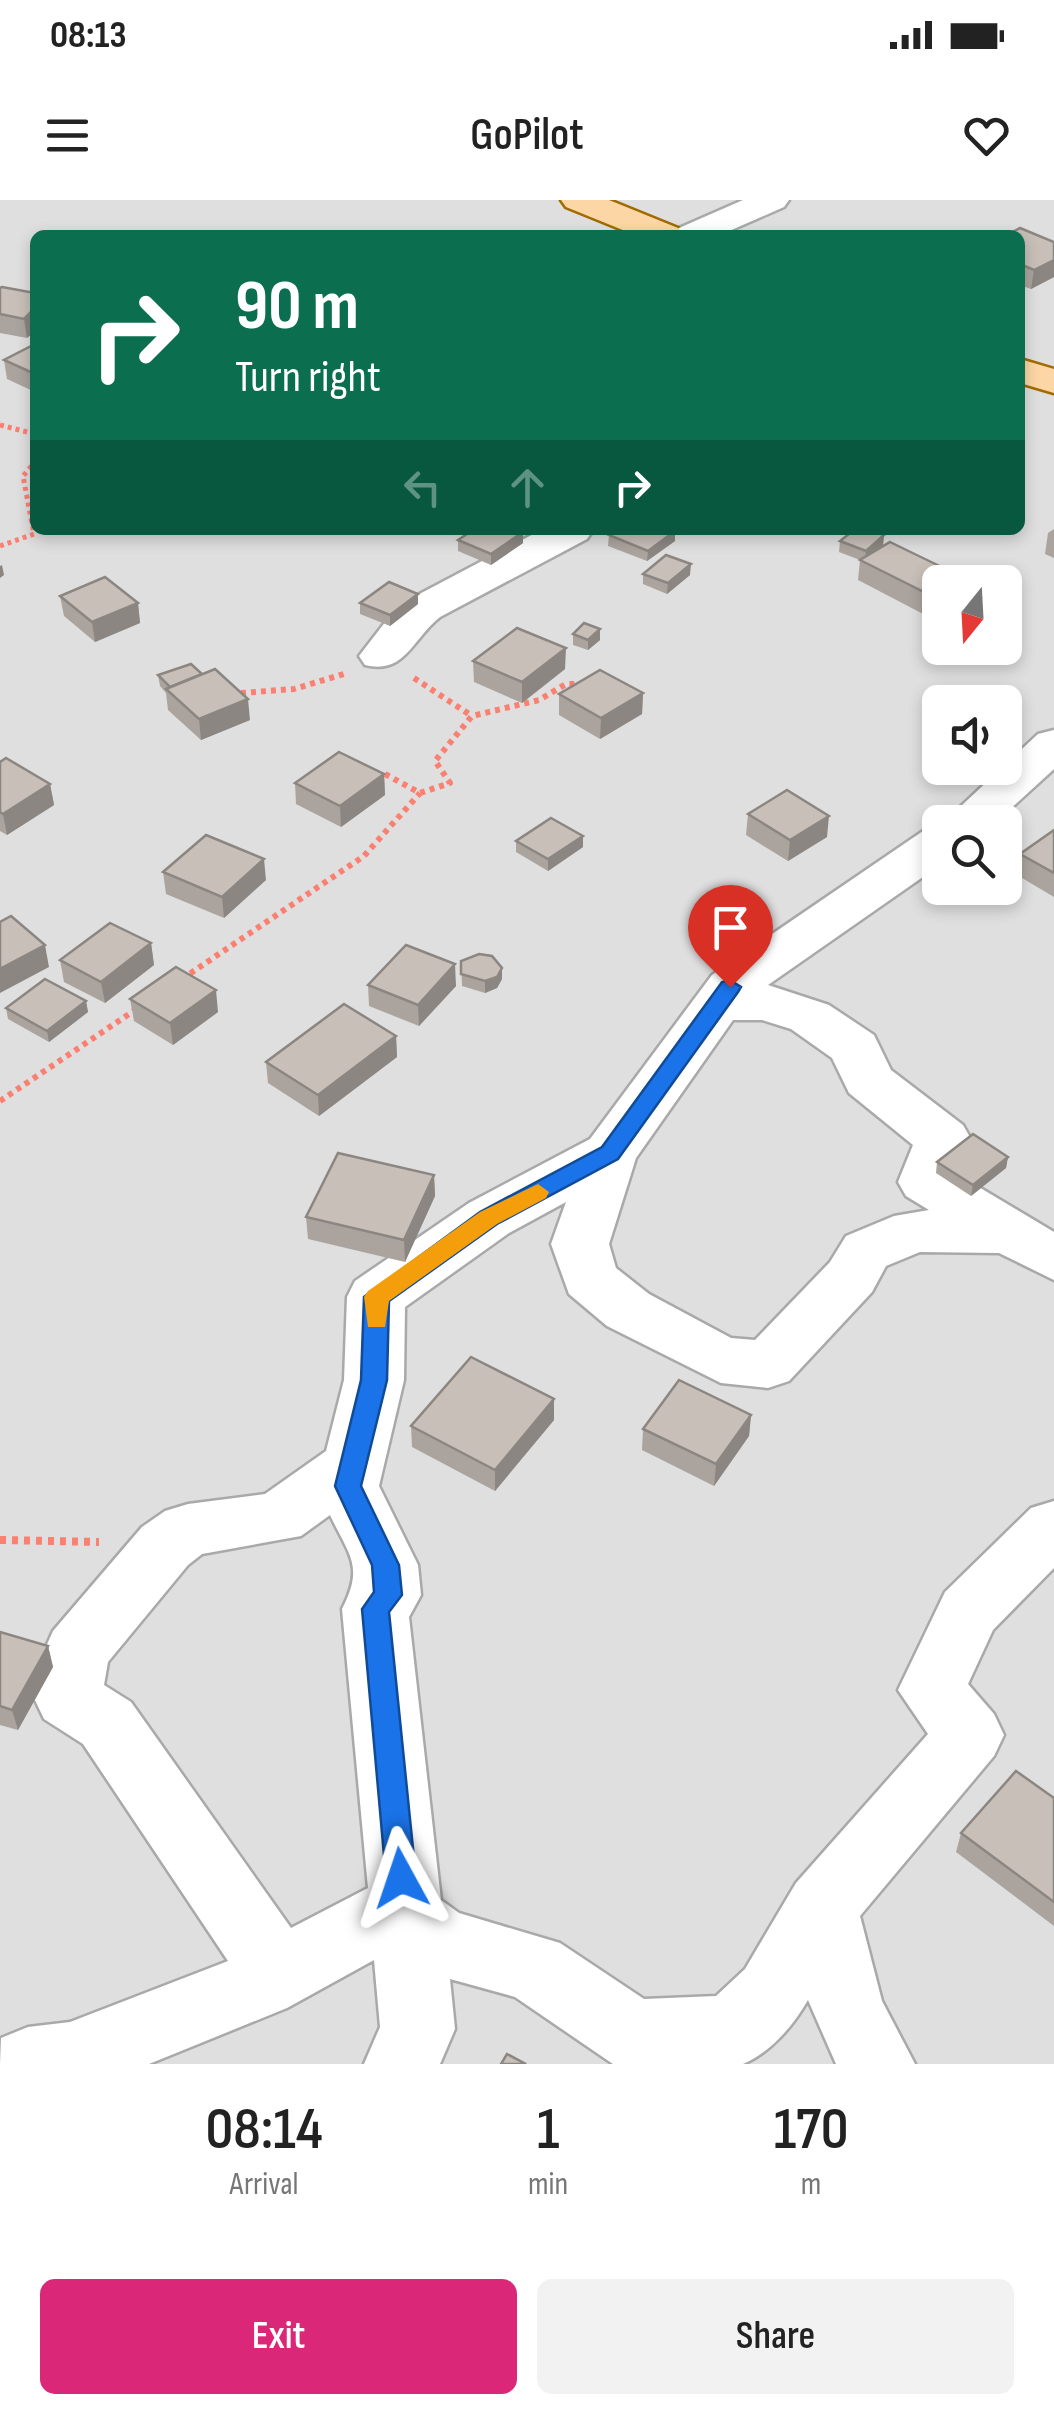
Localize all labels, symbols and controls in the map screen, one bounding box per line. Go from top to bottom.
text: 08:13 [50,13,126,58]
icon: menu [40,108,95,163]
text: GoPilot [470,108,584,163]
icon: heart [959,108,1014,163]
text: 90 m [235,265,359,349]
icon: right [70,270,200,400]
text: Turn right [235,350,381,405]
icon: left [395,460,450,515]
icon: ahead [500,460,555,515]
icon: right [605,460,660,515]
north arrow [922,565,1022,665]
map controls [922,565,1022,905]
button: sound [922,685,1022,785]
button: search [922,805,1022,905]
pin [688,885,773,988]
icon: arrive [703,900,758,955]
position arrow [349,1826,453,1930]
text: 08:14 [205,2094,323,2166]
text: 1 [537,2094,559,2166]
text: 170 [774,2094,849,2166]
text: Arrival [230,2165,298,2204]
text: min [528,2165,568,2204]
text: m [801,2165,821,2204]
button: Exit [40,2279,517,2394]
button: Share [537,2279,1014,2394]

